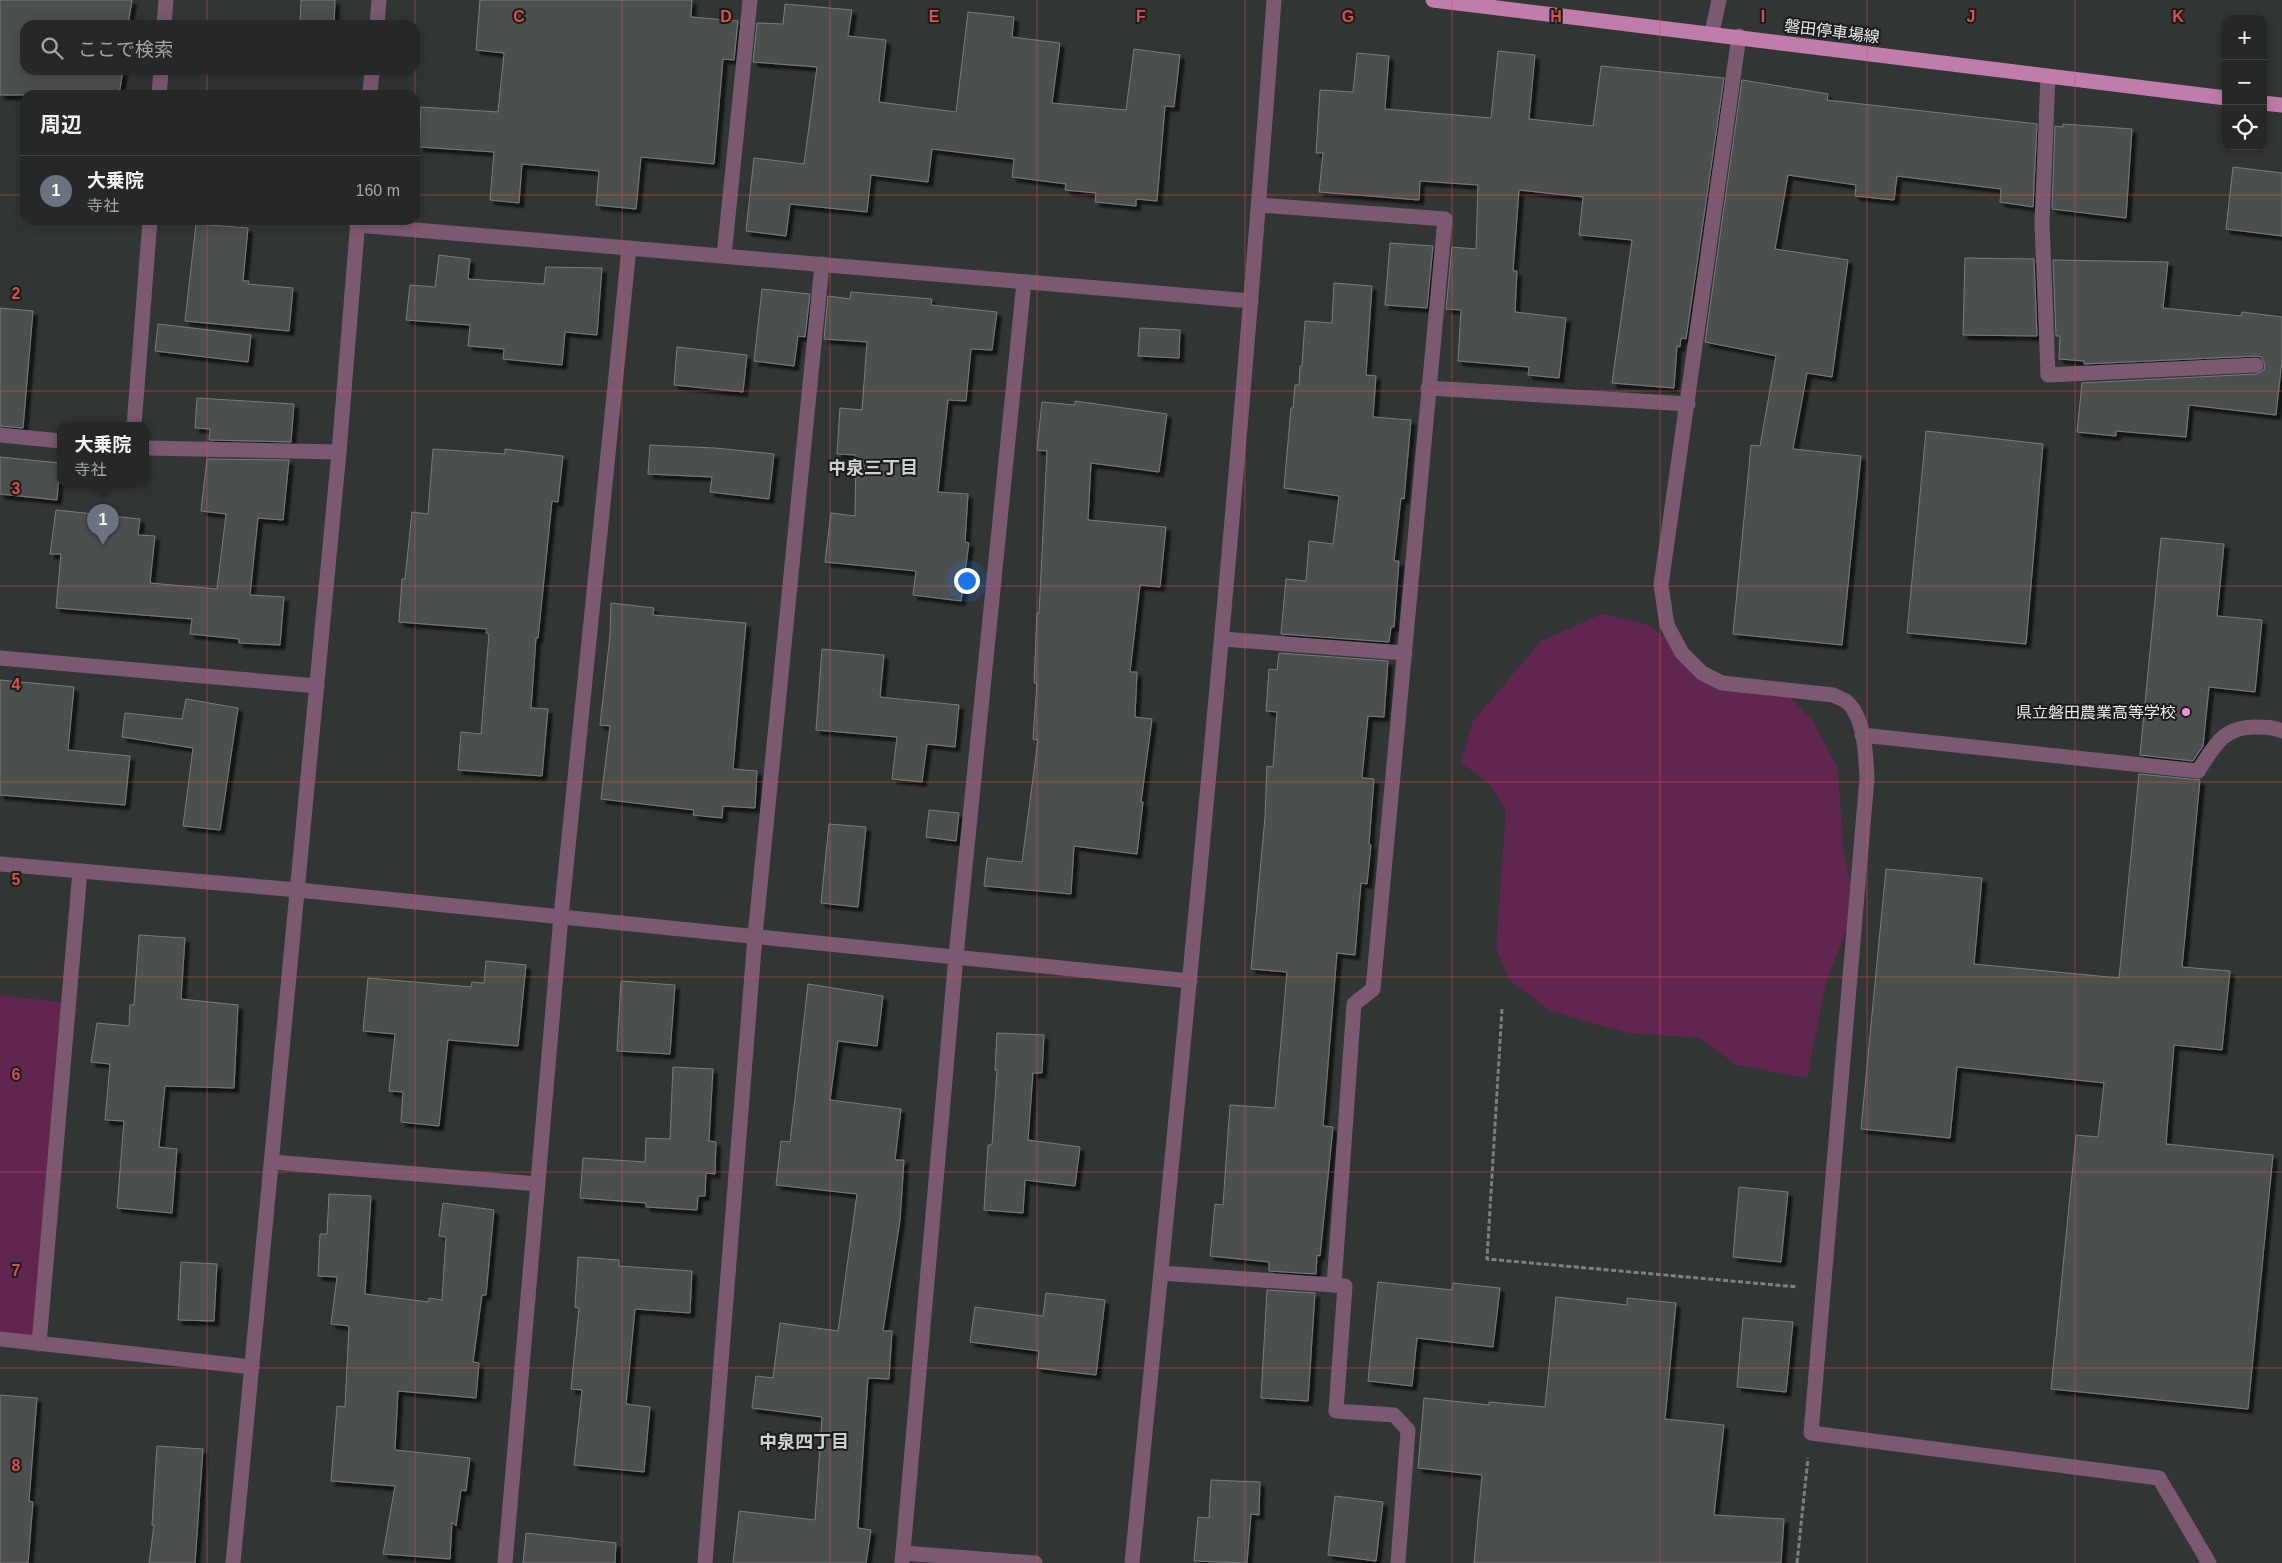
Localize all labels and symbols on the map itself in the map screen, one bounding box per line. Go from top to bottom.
text: C [513,8,525,25]
text: D [720,8,732,25]
text: E [929,8,940,25]
text: F [1136,8,1146,25]
text: G [1342,8,1354,25]
text: H [1550,8,1562,25]
text: I [1761,8,1765,25]
text: J [1967,8,1975,25]
text: K [2172,8,2184,25]
street label: 磐田停車場線 [1783,17,1881,46]
text: 2 [12,285,21,302]
district label: 中泉三丁目 [828,458,918,478]
text: 3 [12,480,21,497]
pin: 1 [87,504,119,545]
your location [954,568,980,594]
text: 4 [12,676,21,693]
place label: 県立磐田農業高等学校 [2016,704,2176,721]
marker: 県立磐田農業高等学校 [2180,706,2192,718]
text: 5 [12,871,21,888]
text: 6 [12,1066,21,1083]
text: 7 [12,1262,21,1279]
district label: 中泉四丁目 [759,1432,849,1452]
text: 8 [12,1457,21,1474]

